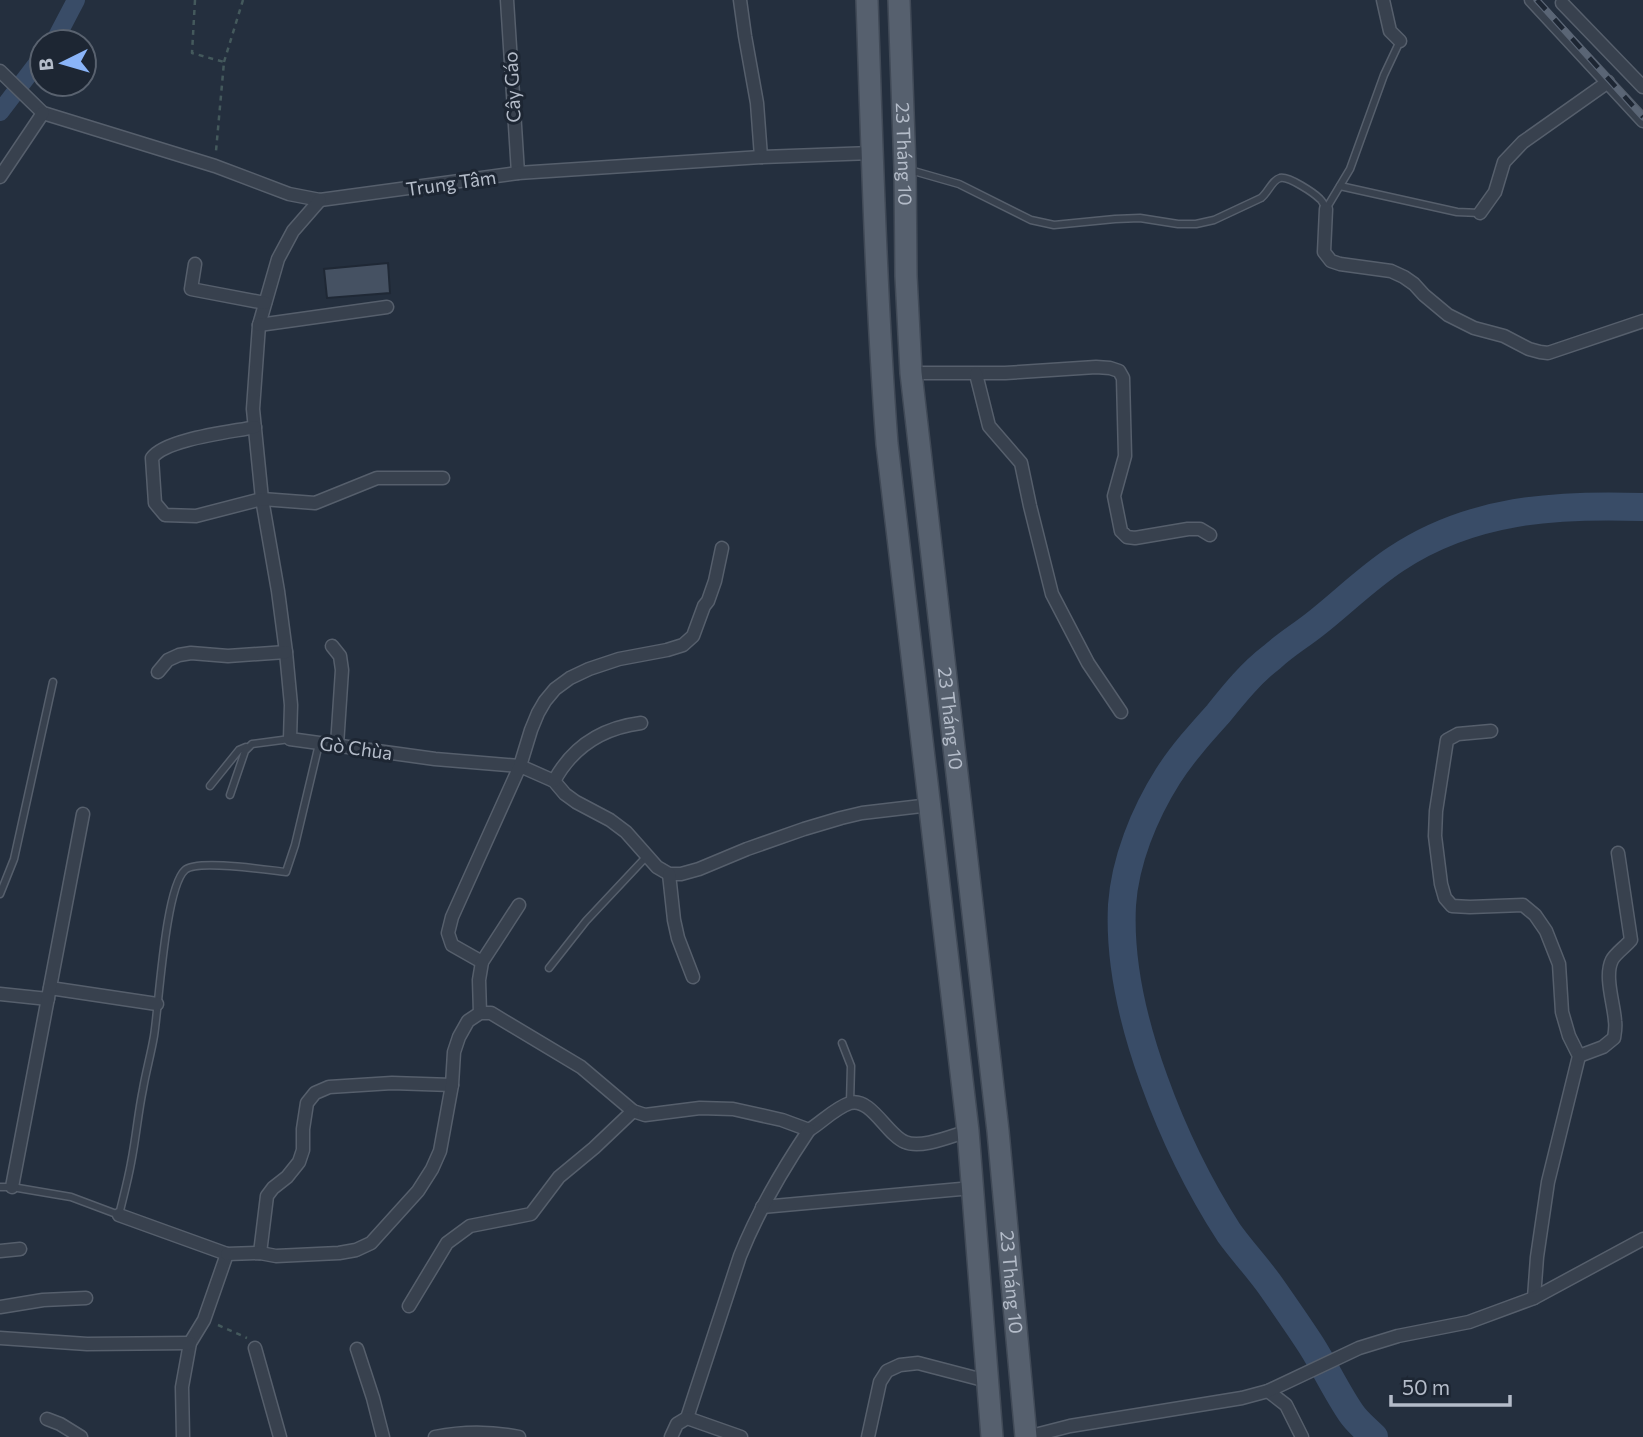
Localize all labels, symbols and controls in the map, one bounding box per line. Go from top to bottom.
north arrow [28,28,98,98]
street label: Cây Gáo [498,51,525,123]
text: B [34,57,58,72]
street label: 23 Tháng 10 [892,102,917,206]
street label: Trung Tâm [404,165,497,200]
street label: 23 Tháng 10 [934,666,968,771]
street label: Gò Chùa [318,731,394,764]
street label: 23 Tháng 10 [996,1230,1028,1335]
scale bar [1391,1364,1510,1408]
text: 50 m [1402,1374,1450,1399]

